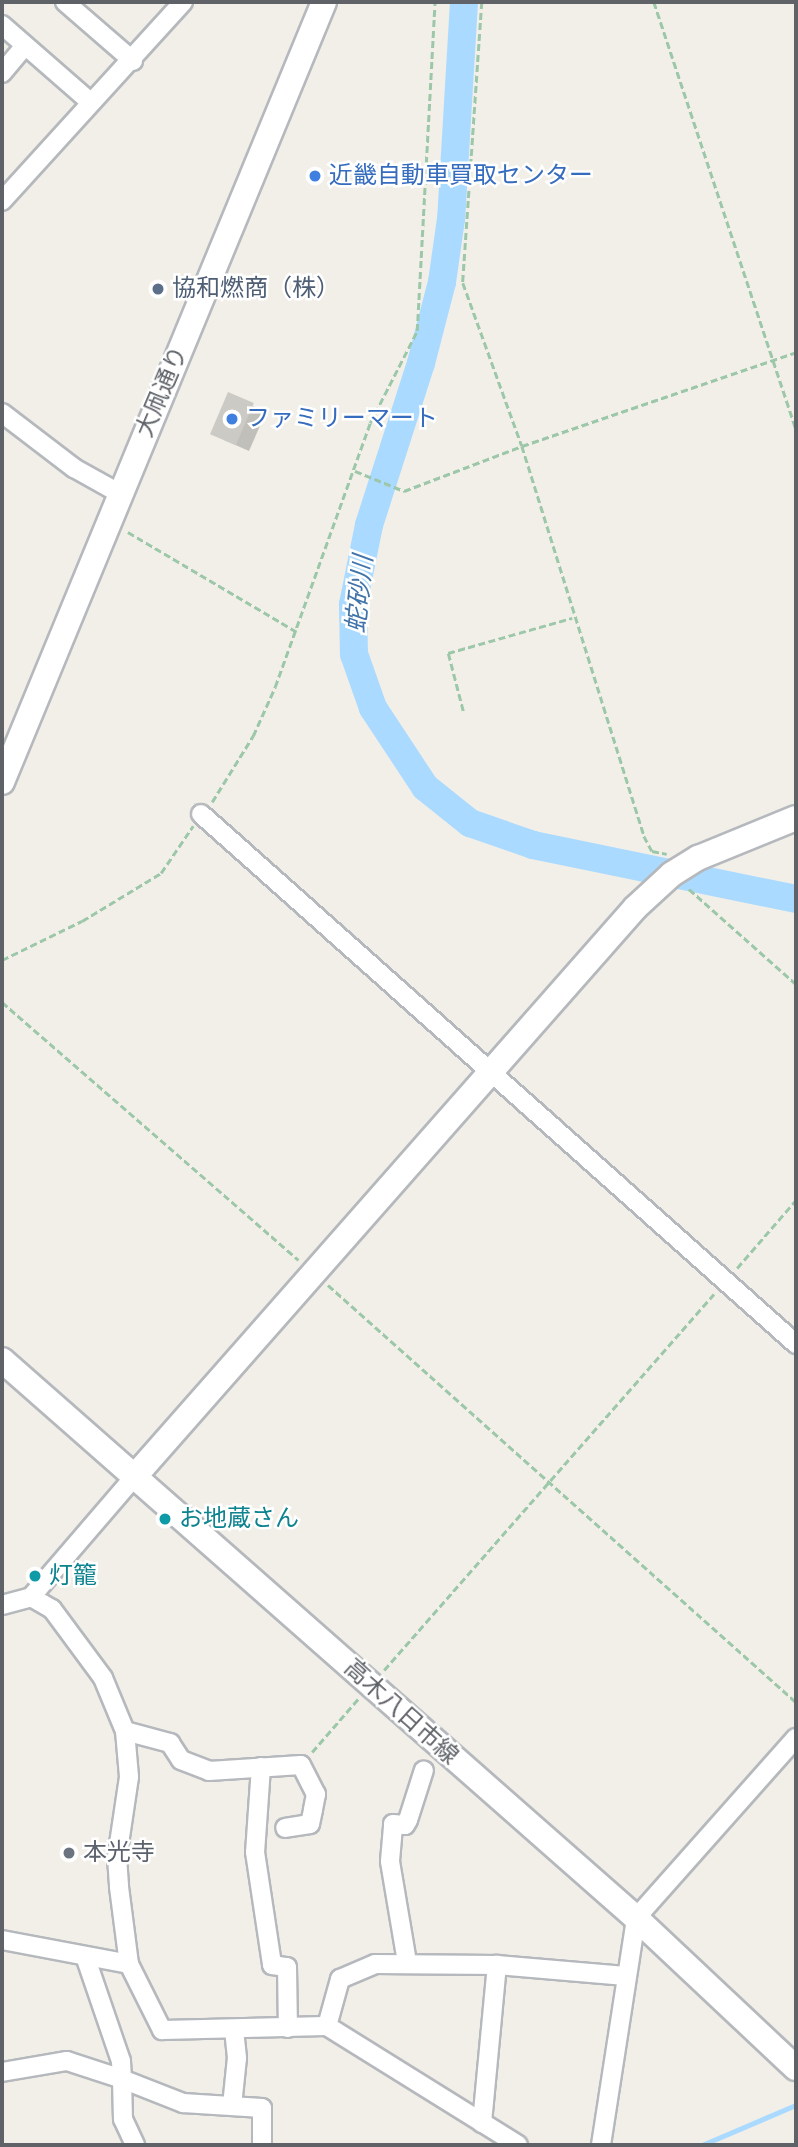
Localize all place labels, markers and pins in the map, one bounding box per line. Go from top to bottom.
place label: 近畿自動車買取センター [329,162,593,190]
marker: 近畿自動車買取センター [307,168,323,184]
place label: 協和燃商（株） [172,275,340,303]
marker: 協和燃商（株） [150,281,166,297]
place label: ファミリーマート [246,405,438,433]
marker: ファミリーマート [224,411,240,427]
place label: お地蔵さん [179,1505,299,1533]
marker: お地蔵さん [157,1511,173,1527]
place label: 灯籠 [49,1562,97,1590]
marker: 灯籠 [27,1568,43,1584]
place label: 本光寺 [83,1839,155,1867]
marker: 本光寺 [61,1845,77,1861]

